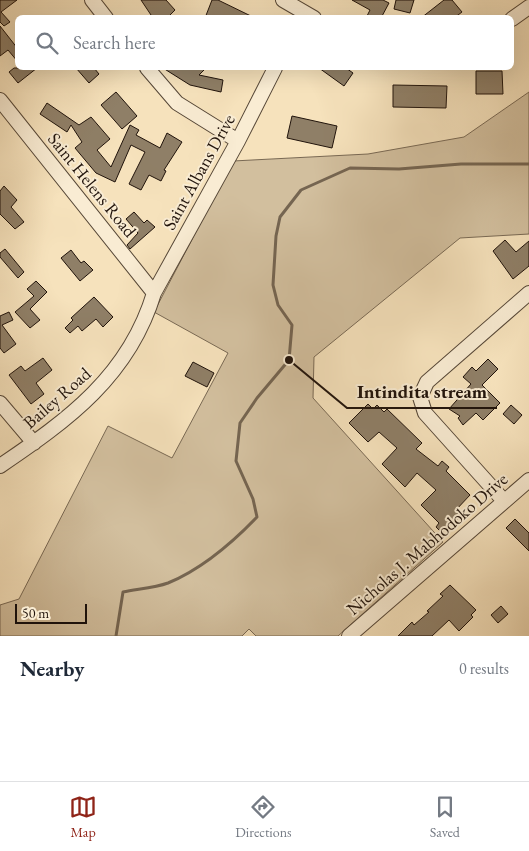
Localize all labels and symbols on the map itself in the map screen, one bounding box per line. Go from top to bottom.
street label: Saint Albans Drive [157,110,240,234]
street label: Saint Helens Road [43,128,142,242]
street label: Bailey Road [18,361,96,433]
callout: Intindita stream [347,374,497,408]
text: Intindita stream [357,379,488,404]
street label: Nicholas J. Mabhodoko Drive [341,467,512,620]
scale bar [15,601,88,624]

